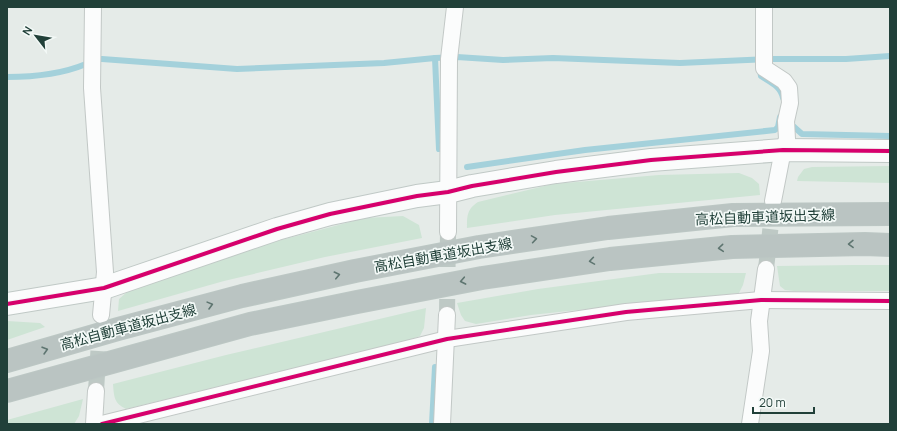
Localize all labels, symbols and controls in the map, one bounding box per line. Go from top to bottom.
north arrow [16,16,56,56]
text: N [19,23,36,38]
street label: 高松自動車道坂出支線 [695,205,835,228]
street label: 高松自動車道坂出支線 [372,233,513,276]
one-way arrow [531,235,537,244]
one-way arrow [848,240,854,248]
one-way arrow [718,243,724,252]
one-way arrow [589,256,595,265]
one-way arrow [334,271,340,279]
one-way arrow [460,277,466,285]
street label: 高松自動車道坂出支線 [58,299,198,354]
one-way arrow [207,301,214,309]
one-way arrow [41,346,48,355]
scale bar [753,389,814,415]
text: 20 m [759,394,786,411]

